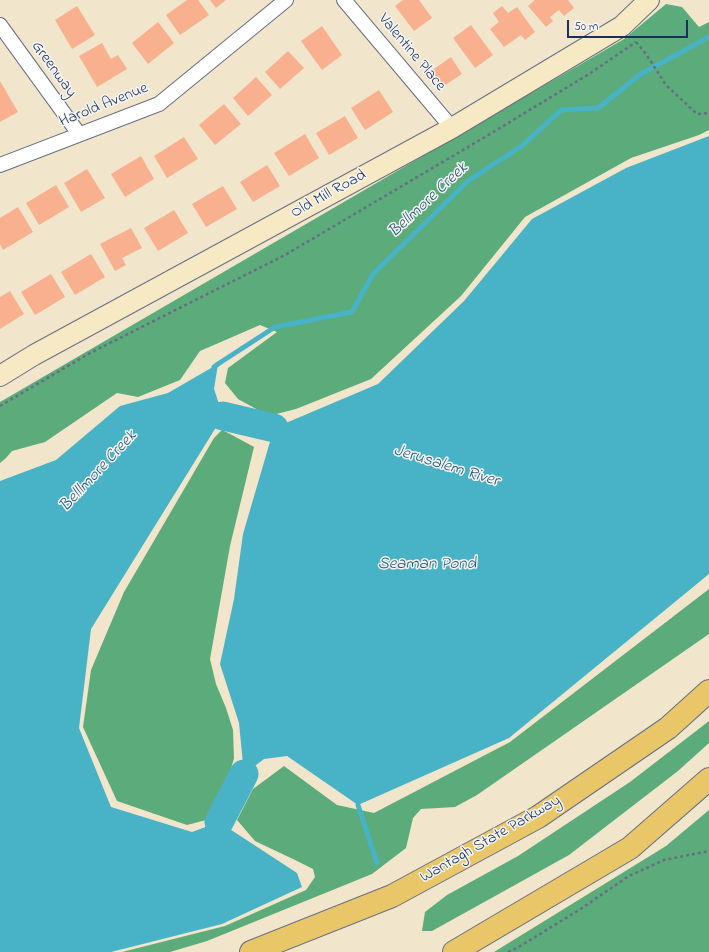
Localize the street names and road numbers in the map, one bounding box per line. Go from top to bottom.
street label: Valentine Place [373,10,449,96]
street label: Greenway [26,38,80,102]
street label: Harold Avenue [57,79,151,133]
street label: Old Mill Road [288,166,370,224]
street label: Wantagh State Parkway [417,792,565,888]

